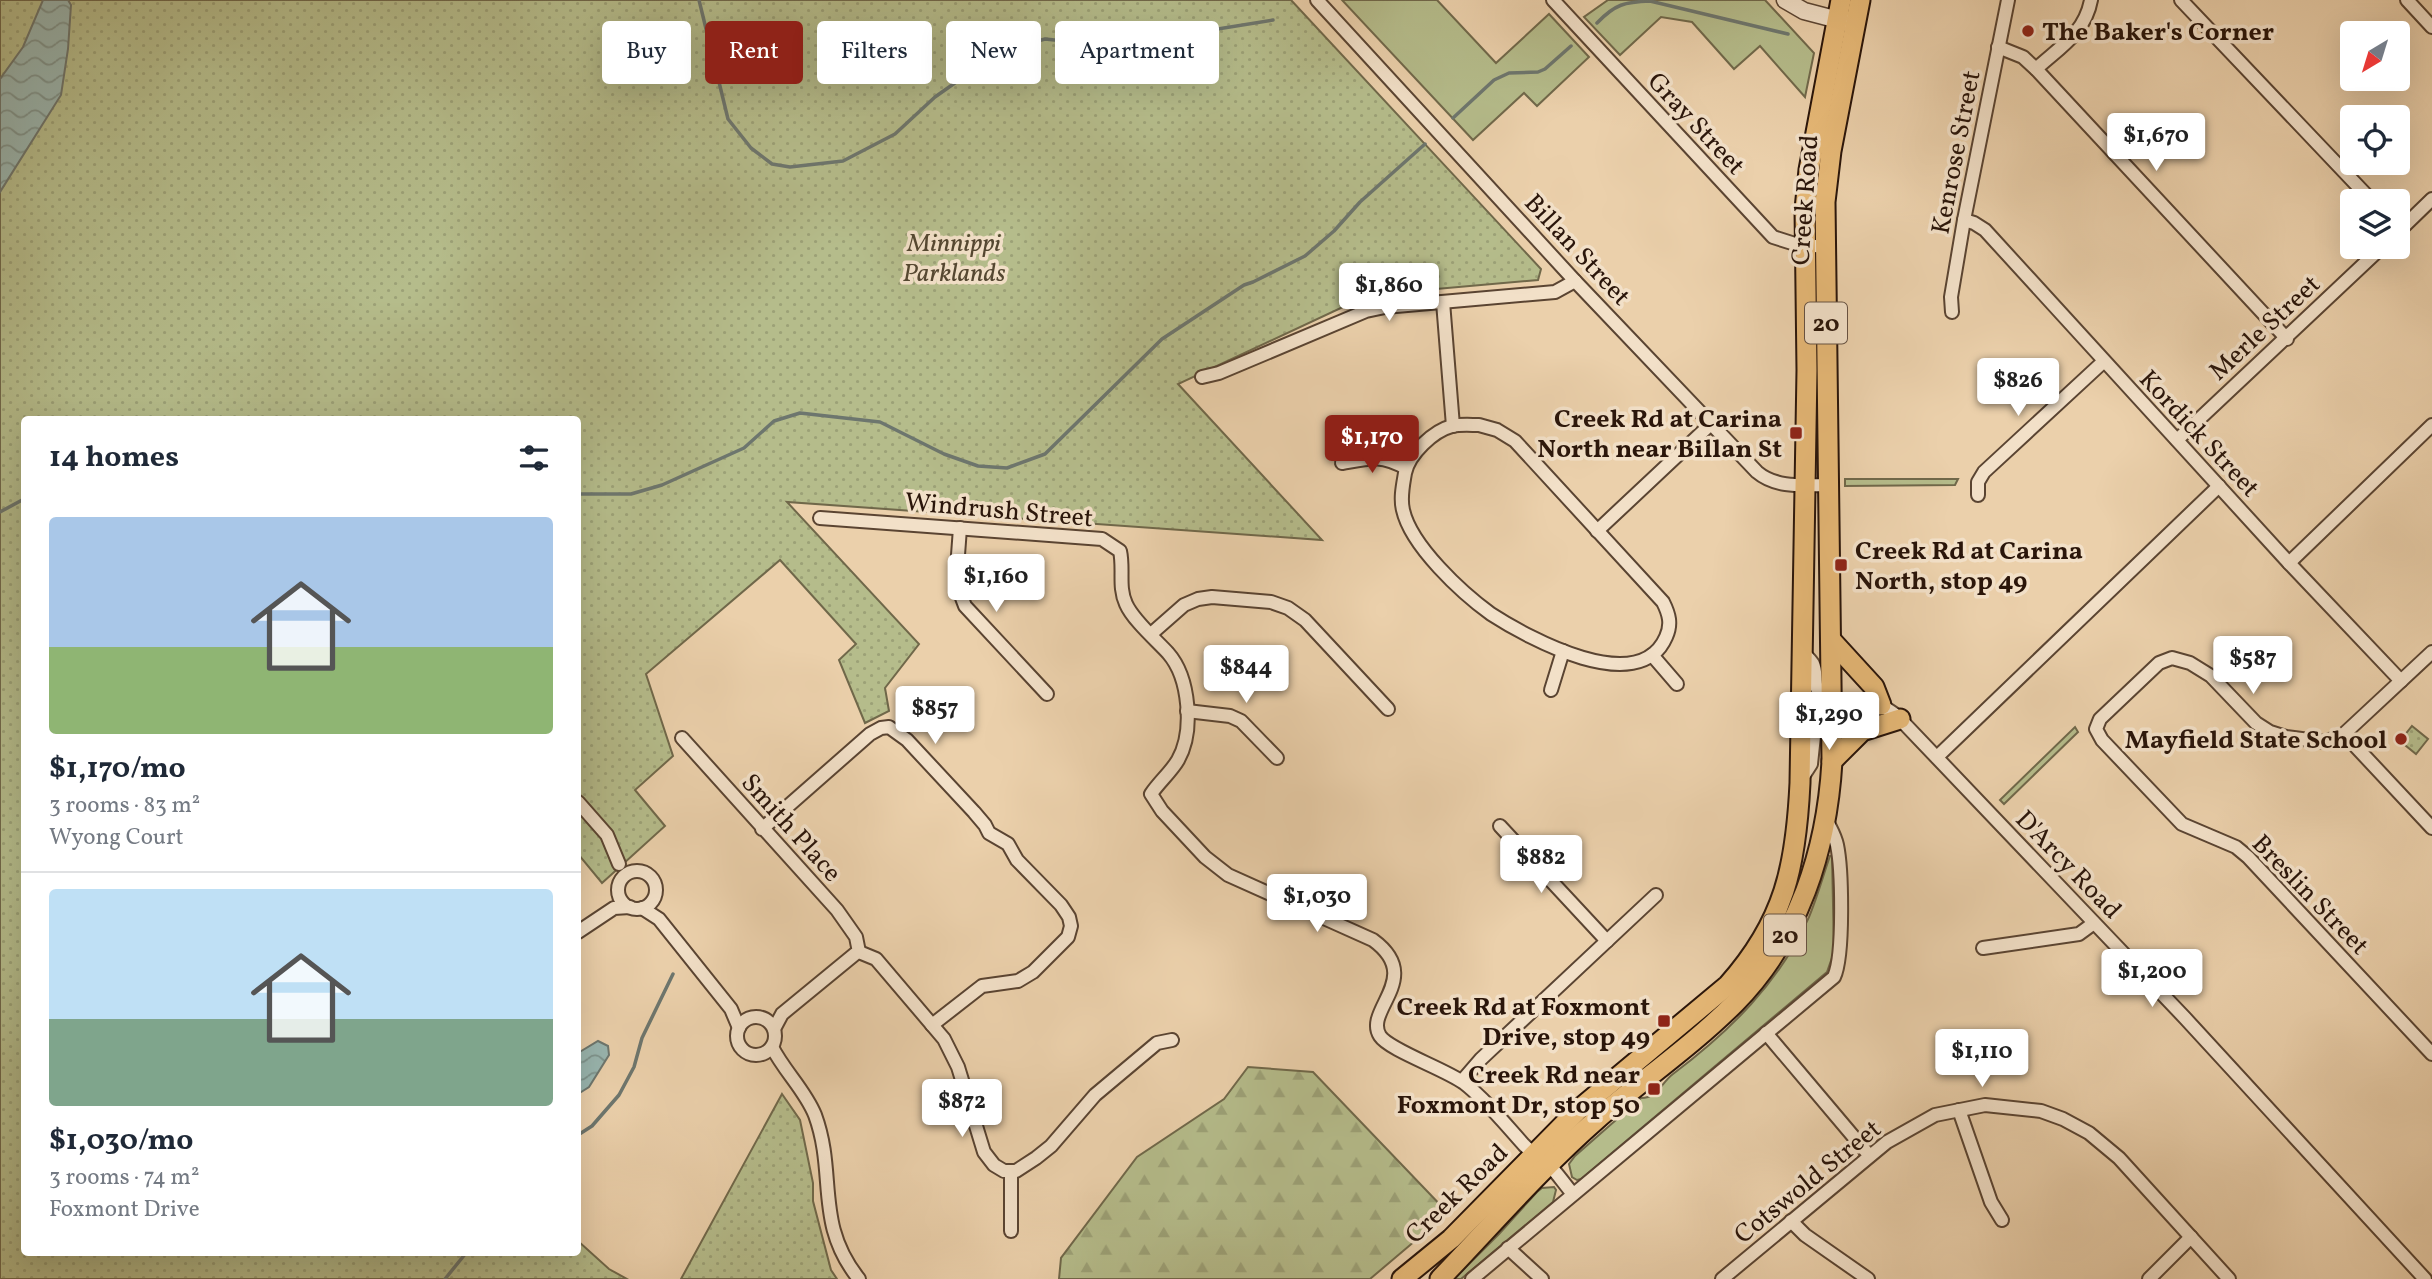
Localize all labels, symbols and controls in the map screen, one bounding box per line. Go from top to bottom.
place label: The Baker's Corner [2042,15,2274,51]
chip: Buy [602,21,691,84]
chip: Rent [705,21,803,84]
chip: Filters [817,21,932,84]
chip: New [946,21,1041,84]
chip: Apartment [1055,21,1219,84]
north arrow [2340,21,2410,91]
map controls [2340,21,2410,259]
marker: The Baker's Corner [2020,23,2036,39]
street label: Gray Street [1638,65,1753,184]
street label: Kenrose Street [1923,67,1990,237]
button: locate [2340,105,2410,175]
pin: $1,670 [2099,114,2213,173]
text: $1,670 [2123,120,2189,152]
street label: Creek Road [1783,134,1829,267]
street label: Billan Street [1515,186,1638,314]
button: layers [2340,189,2410,259]
park label: Minnippi Parklands [902,226,1006,292]
pin: $1,860 [1332,264,1446,323]
street label: Merle Street [2202,267,2329,389]
text: $1,860 [1355,270,1423,302]
road number: 20 [1805,302,1847,344]
pin: $826 [1977,358,2059,418]
street label: Kordick Street [2130,363,2267,506]
text: $826 [1993,365,2043,397]
place label: Creek Rd at Carina North near Billan St [1537,402,1782,468]
pin: $1,170 [1315,416,1429,475]
text: $1,170 [1341,422,1403,454]
marker: Creek Rd at Carina North near Billan St [1788,425,1804,441]
text: 14 homes [49,437,179,479]
icon: filters [515,439,553,477]
street label: Windrush Street [903,485,1094,537]
place label: Creek Rd at Carina North, stop 49 [1855,534,2083,600]
pin: $1,160 [939,554,1053,614]
marker: Creek Rd at Carina North, stop 49 [1833,557,1849,573]
text: $1,160 [964,561,1028,593]
icon: home [238,563,364,689]
pin: $587 [2212,636,2294,696]
text: $587 [2229,643,2277,675]
pin: $844 [1205,646,1287,705]
text: $844 [1220,652,1272,684]
pin: $857 [894,686,976,746]
pin: $1,290 [1772,692,1886,752]
text: $857 [912,693,958,725]
text: $1,290 [1795,699,1863,731]
place label: Mayfield State School [2125,723,2387,759]
marker: Mayfield State School [2393,731,2409,747]
text: $1,170/mo [49,748,186,790]
street label: Smith Place [732,766,849,890]
text: 3 rooms · 83 m² [49,790,200,822]
street label: D'Arcy Road [2006,803,2129,928]
text: Wyong Court [49,822,184,854]
street label: Breslin Street [2243,827,2376,964]
pin: $882 [1500,836,1582,895]
text: $882 [1516,842,1566,874]
pin: $1,030 [1260,874,1374,934]
text: $1,030 [1283,881,1351,913]
road number: 20 [1764,915,1806,956]
icon: home [238,935,364,1061]
pin: $1,200 [2095,950,2209,1009]
text: $1,200 [2117,956,2187,988]
place label: Creek Rd at Foxmont Drive, stop 49 [1397,990,1650,1056]
marker: Creek Rd at Foxmont Drive, stop 49 [1656,1013,1672,1029]
pin: $1,110 [1925,1030,2039,1089]
text: $1,110 [1951,1036,2013,1068]
place label: Creek Rd near Foxmont Dr, stop 50 [1397,1058,1640,1124]
pin: $872 [921,1080,1003,1139]
marker: Creek Rd near Foxmont Dr, stop 50 [1646,1081,1662,1097]
text: $872 [938,1086,986,1118]
street label: Cotswold Street [1727,1112,1889,1253]
text: $1,030/mo [49,1120,193,1162]
street label: Creek Road [1398,1136,1517,1253]
text: 3 rooms · 74 m² [49,1162,199,1194]
text: Foxmont Drive [49,1194,200,1226]

